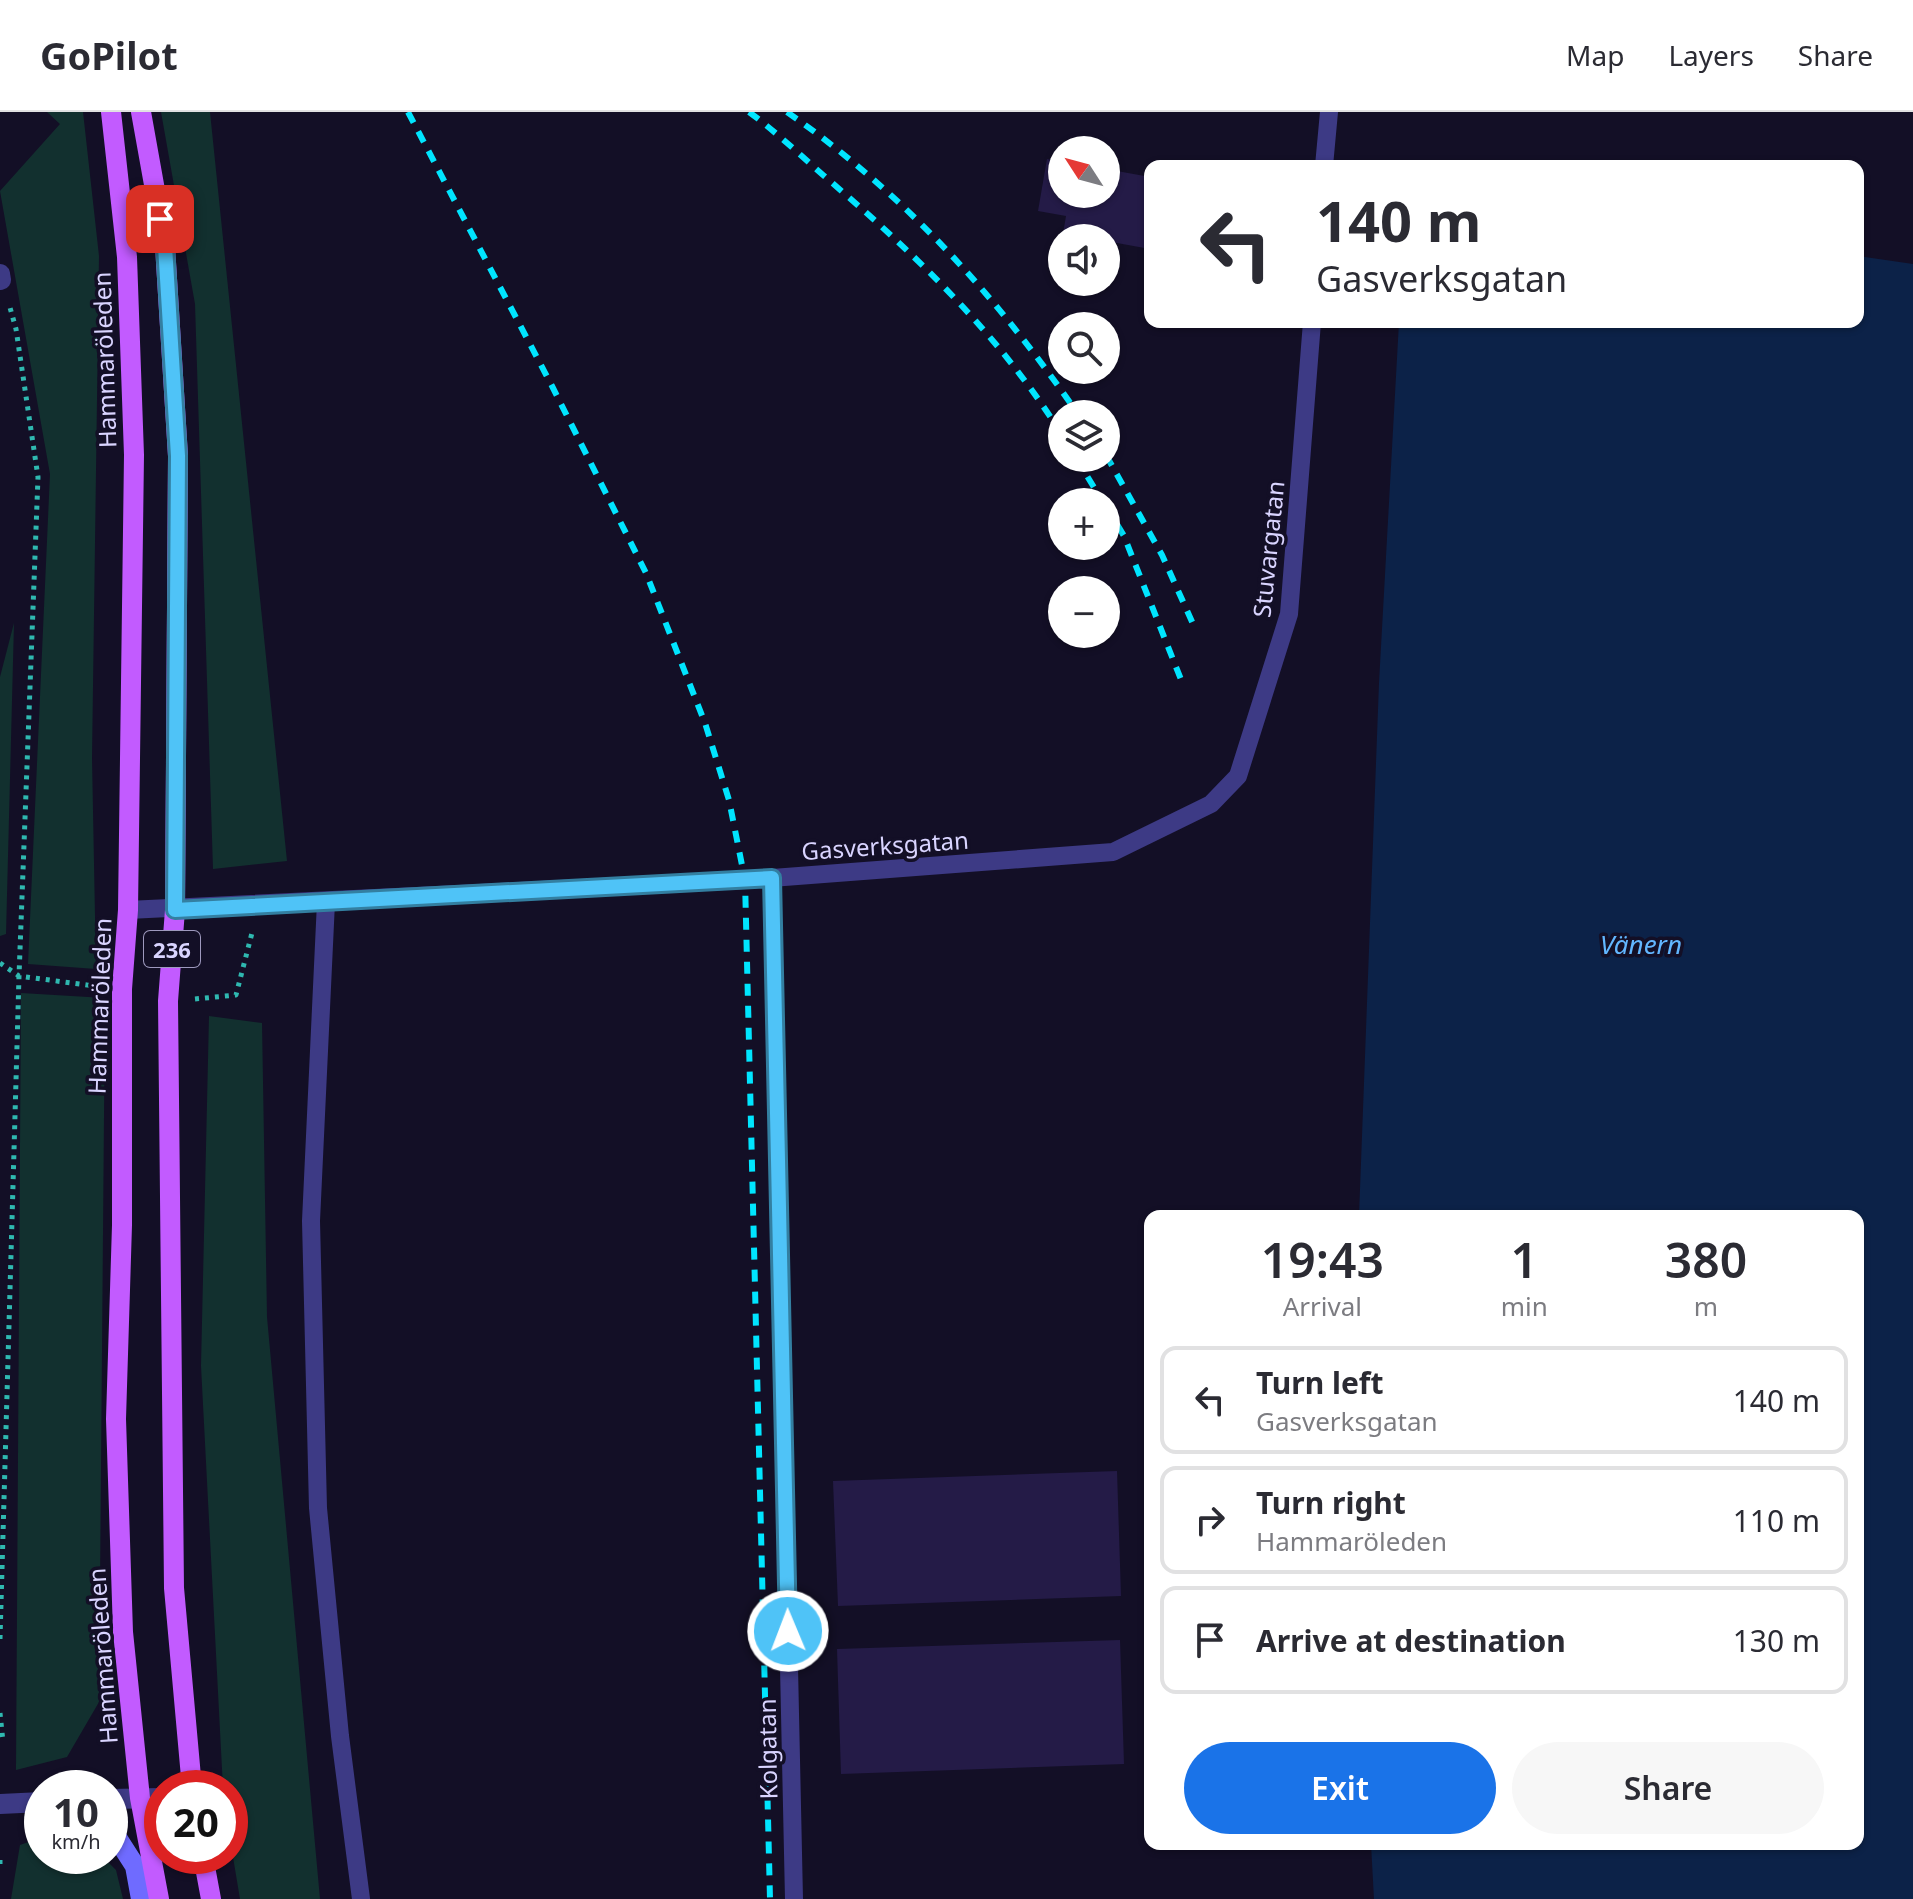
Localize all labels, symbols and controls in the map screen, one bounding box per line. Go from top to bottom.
text: GoPilot [40,29,178,81]
text: Map [1566,36,1624,74]
text: Layers [1668,36,1754,74]
text: Share [1798,36,1873,74]
north arrow [1048,136,1120,208]
map controls [1048,136,1120,648]
text: 140 m [1316,182,1481,258]
pin [126,185,194,253]
icon: left [1184,192,1288,296]
icon: arrive [138,197,182,241]
button: sound [1048,224,1120,296]
text: Gasverksgatan [1316,254,1567,303]
street label: Hammaröleden [84,271,124,449]
button: search [1048,312,1120,384]
button: layers [1048,400,1120,472]
street label: Stuvargatan [1244,479,1292,619]
button: + [1048,488,1120,560]
button: − [1048,576,1120,648]
street label: Gasverksgatan [800,823,970,867]
street label: Hammaröleden [79,917,119,1095]
water label: Vänern [1600,926,1682,962]
road number: 236 [144,931,200,967]
text: 19:43 [1261,1227,1384,1292]
text: 1 [1511,1227,1538,1292]
text: 380 [1665,1227,1747,1292]
text: Arrival [1283,1288,1362,1324]
text: min [1501,1288,1548,1324]
text: m [1694,1288,1718,1324]
text: Turn left [1256,1362,1384,1403]
icon: left [1188,1378,1232,1422]
text: 140 m [1733,1380,1820,1421]
text: Gasverksgatan [1256,1403,1438,1439]
text: Turn right [1256,1482,1406,1523]
icon: right [1188,1498,1232,1542]
text: 110 m [1733,1500,1820,1541]
text: Hammaröleden [1256,1523,1447,1559]
street label: Hammaröleden [79,1567,125,1745]
position arrow [746,1589,830,1673]
icon: arrive [1188,1618,1232,1662]
text: Arrive at destination [1256,1620,1566,1661]
text: 130 m [1733,1620,1820,1661]
street label: Kolgatan [750,1698,784,1800]
button: Exit [1184,1742,1496,1834]
button: Share [1512,1742,1824,1834]
speed limit sign: 20 [144,1770,248,1874]
text: 10 [53,1784,99,1839]
text: km/h [51,1828,101,1855]

